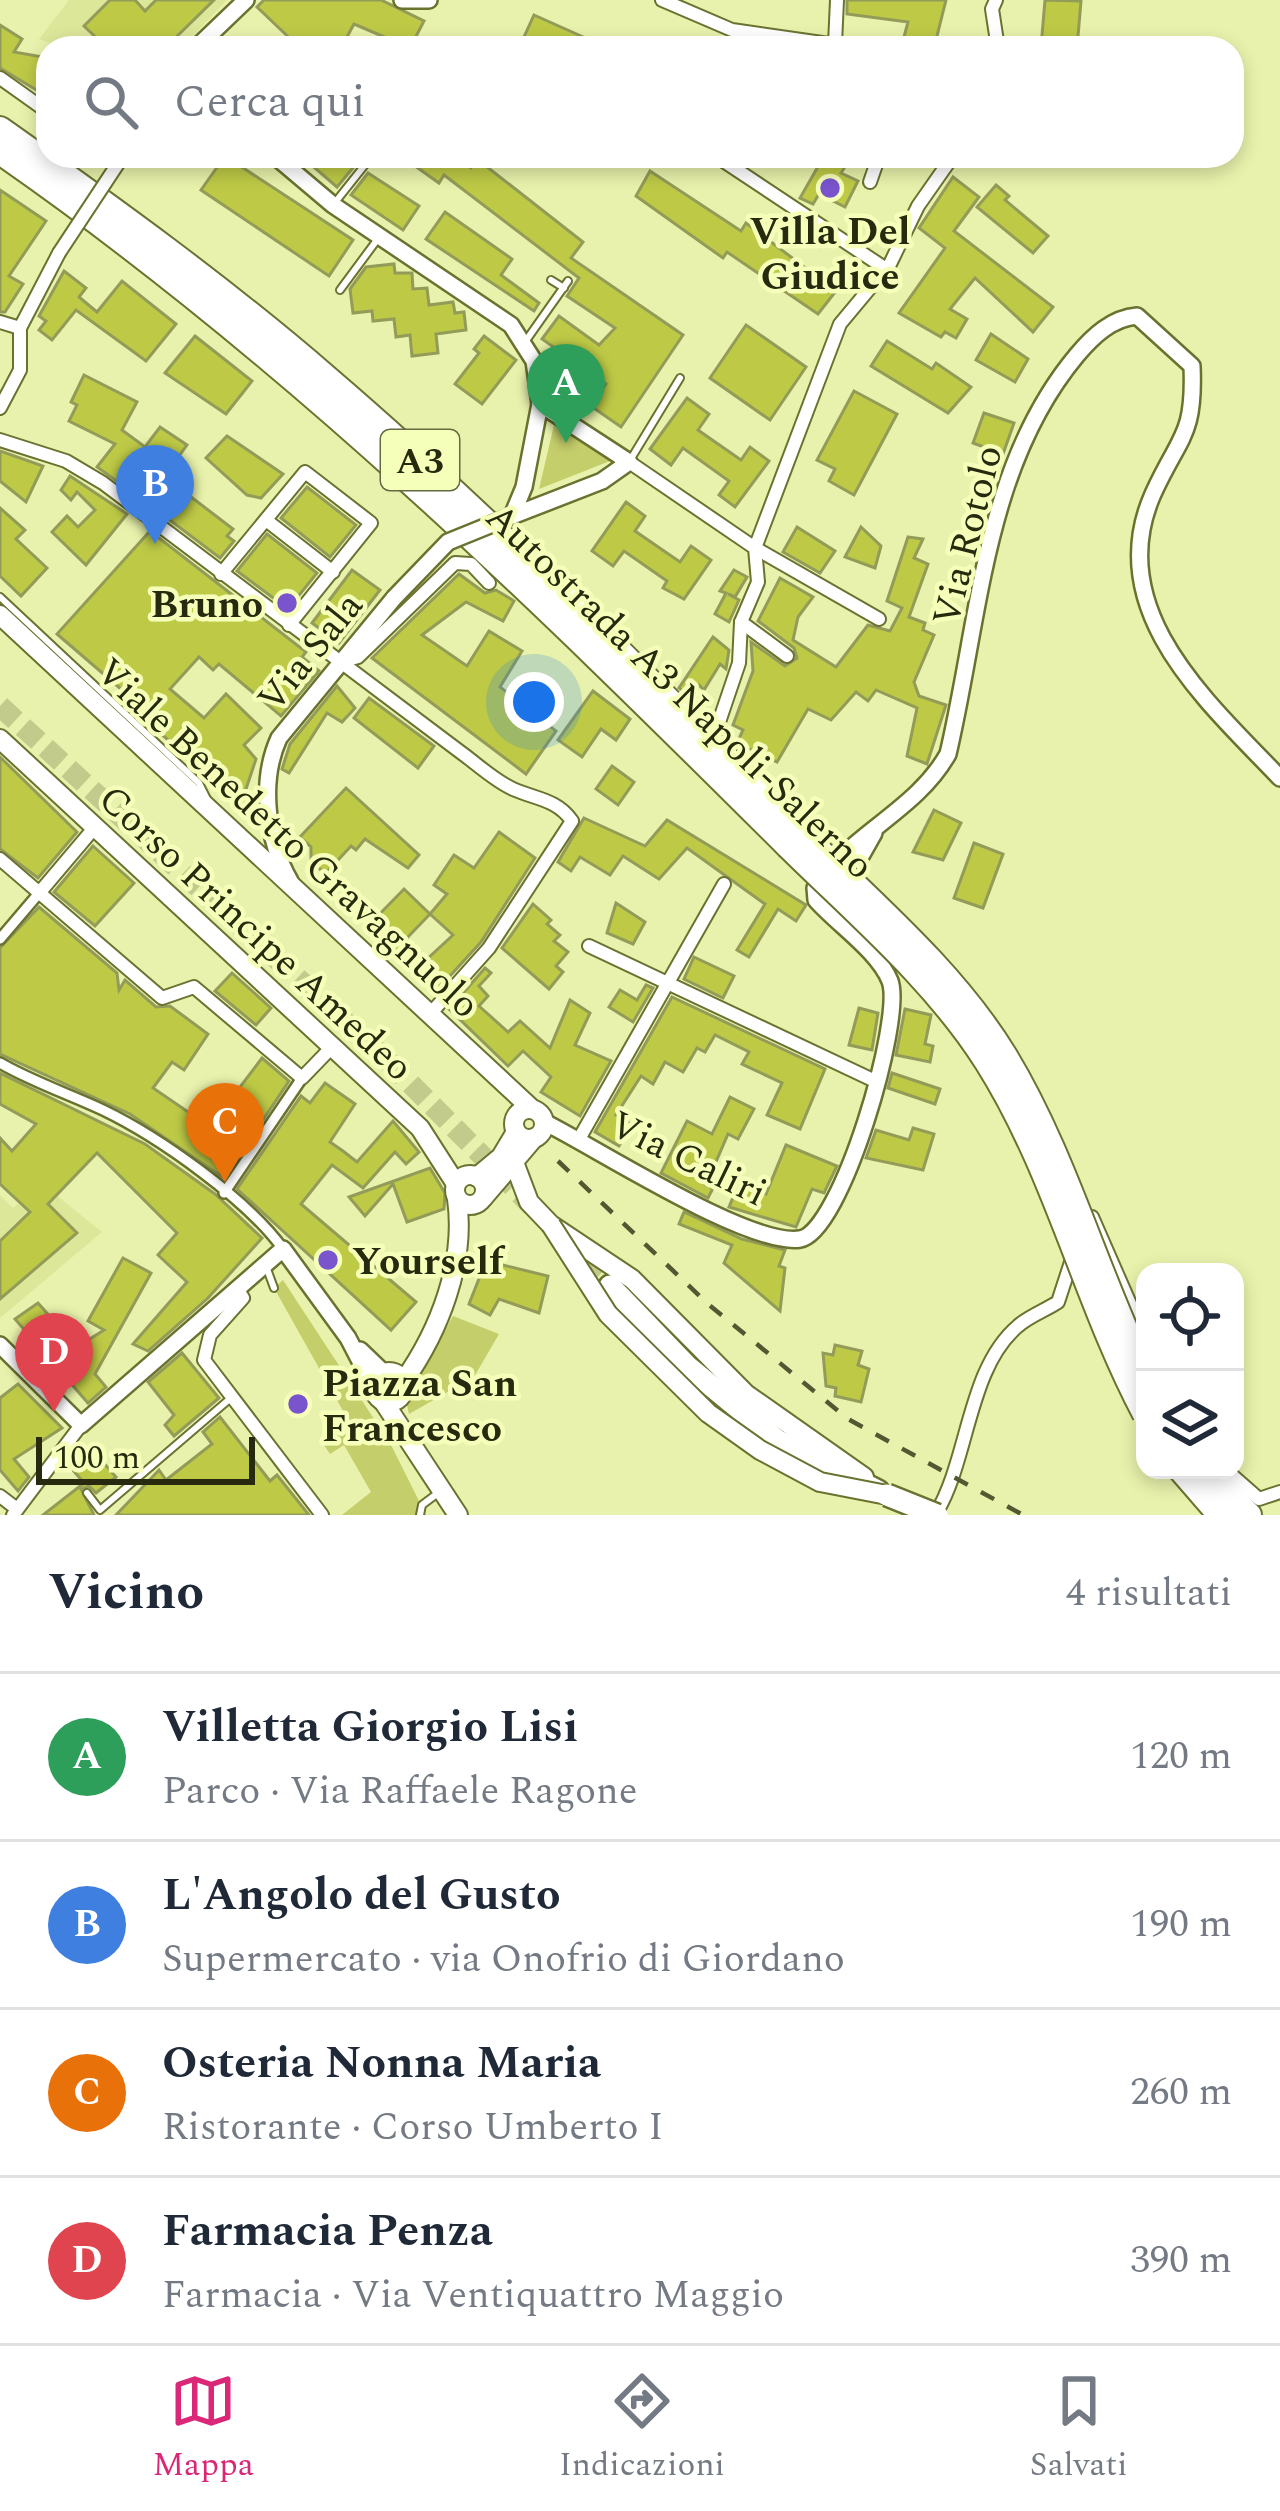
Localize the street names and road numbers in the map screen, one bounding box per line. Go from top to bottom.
road number: A3 [381,430,459,490]
street label: Via Rotolo [918,439,1019,632]
street label: Autostrada A3 Napoli-Salerno [471,489,887,894]
street label: Via Sala [244,579,378,726]
street label: Viale Benedetto Gravagnuolo [82,644,493,1033]
street label: Corso Principe Amedeo [84,772,426,1096]
street label: Via Caliri [599,1096,777,1223]

